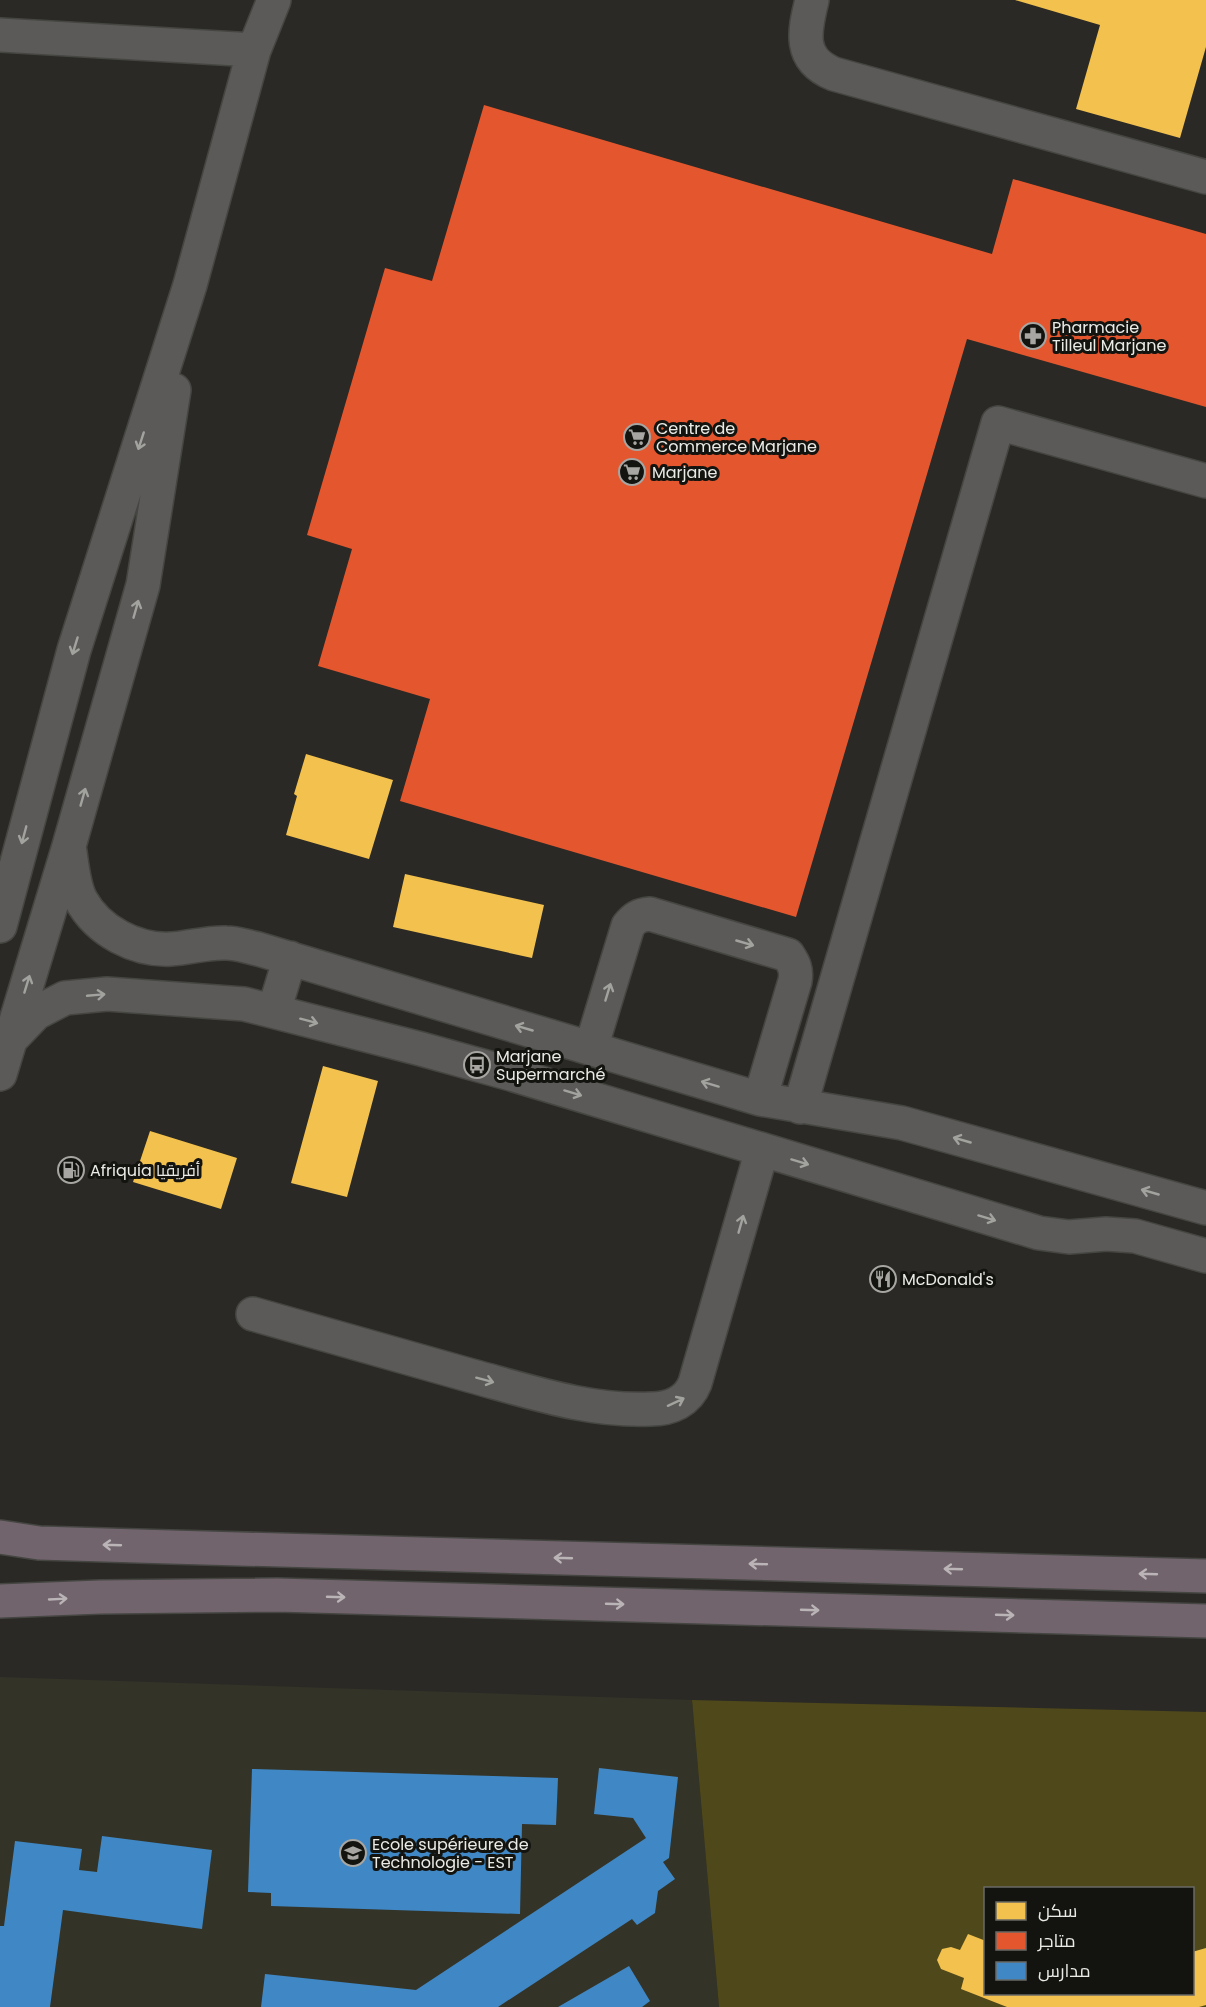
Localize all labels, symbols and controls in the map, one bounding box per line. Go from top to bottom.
place label: Pharmacie Tilleul Marjane [1052,316,1166,357]
pharmacy icon: Pharmacie Tilleul Marjane [1018,321,1048,351]
place label: Centre de Commerce Marjane [656,417,817,458]
supermarket icon: Centre de Commerce Marjane [622,422,652,452]
one-way arrow [135,431,146,450]
supermarket icon: Marjane [617,457,647,487]
place label: Marjane [652,461,718,484]
one-way arrow [131,600,142,619]
one-way arrow [69,636,80,655]
one-way arrow [78,788,89,807]
one-way arrow [18,825,30,844]
one-way arrow [735,938,754,949]
one-way arrow [22,975,33,994]
one-way arrow [603,983,614,1002]
one-way arrow [85,989,105,1000]
one-way arrow [299,1015,318,1027]
one-way arrow [515,1022,534,1033]
place label: Marjane Supermarché [496,1045,606,1086]
bus stop icon: Marjane Supermarché [462,1050,492,1080]
one-way arrow [701,1078,720,1089]
one-way arrow [563,1088,582,1099]
one-way arrow [953,1134,972,1145]
fuel station icon: Afriquia أفريقيا [56,1155,86,1185]
one-way arrow [790,1157,809,1168]
place label: Afriquia أفريقيا [90,1159,200,1182]
one-way arrow [1141,1186,1160,1198]
one-way arrow [977,1213,996,1224]
one-way arrow [736,1214,747,1233]
restaurant icon: McDonald's [868,1264,898,1294]
place label: McDonald's [902,1268,994,1291]
one-way arrow [476,1375,495,1386]
one-way arrow [666,1396,684,1408]
one-way arrow [103,1540,123,1551]
one-way arrow [553,1553,573,1564]
one-way arrow [748,1558,768,1569]
one-way arrow [943,1563,963,1575]
one-way arrow [1138,1569,1158,1580]
one-way arrow [325,1591,345,1602]
one-way arrow [48,1593,68,1604]
one-way arrow [604,1599,624,1610]
one-way arrow [799,1604,819,1616]
one-way arrow [994,1609,1014,1621]
place label: Ecole supérieure de Technologie - EST [372,1833,529,1874]
school or university icon: Ecole supérieure de Technologie - EST [338,1838,368,1868]
legend [984,1887,1194,1995]
text: سكن [1038,1898,1077,1923]
text: متاجر [1037,1928,1076,1953]
text: مدارس [1038,1958,1091,1983]

